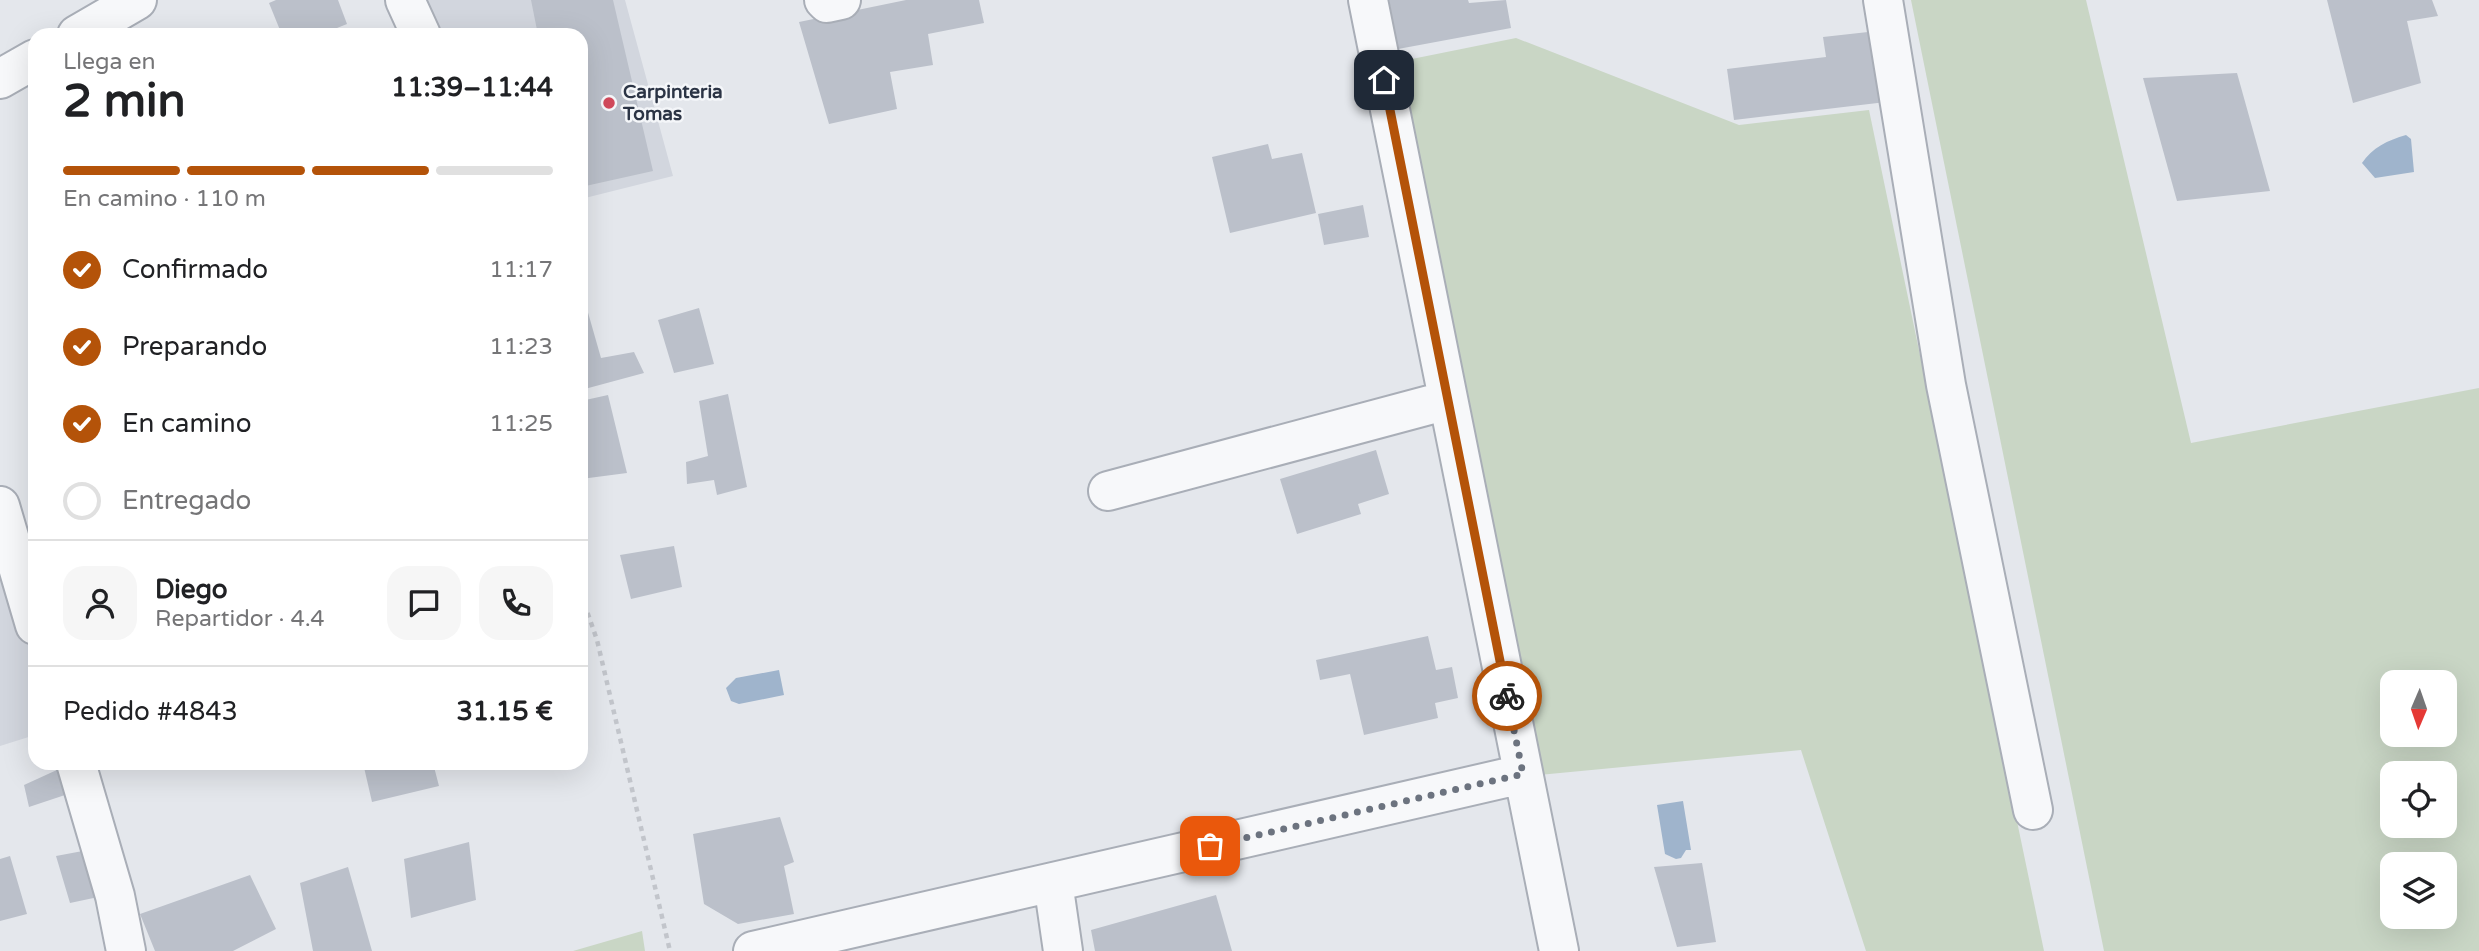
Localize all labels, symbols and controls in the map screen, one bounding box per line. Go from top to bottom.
text: Llega en [63,48,155,76]
pin [1354,50,1414,110]
icon: home [1365,61,1403,99]
text: 11:39–11:44 [391,72,553,103]
text: 2 min [63,74,186,129]
place label: Carpinteria Tomas [622,81,723,125]
marker: Carpinteria Tomas [601,95,617,111]
text: En camino · 110 m [63,185,266,213]
icon: check [63,251,101,289]
text: Confirmado [122,254,268,285]
text: 11:17 [489,256,553,284]
icon: check [63,328,101,366]
text: Preparando [122,331,267,362]
text: 11:23 [489,333,553,361]
icon: check [63,405,101,443]
text: En camino [122,408,251,439]
text: 11:25 [489,410,553,438]
text: Entregado [122,485,251,516]
button: person [63,566,137,640]
button: chat [387,566,461,640]
button: phone [479,566,553,640]
text: Diego [155,574,228,605]
text: Repartidor · 4.4 [155,605,325,633]
courier [1472,661,1542,731]
north arrow [2380,670,2457,747]
map controls [2380,670,2457,929]
icon: bike [1488,677,1526,715]
text: Pedido #4843 [63,696,238,727]
text: 31.15 € [456,696,553,727]
button: locate [2380,761,2457,838]
pin [1180,816,1240,876]
icon: bag [1191,827,1229,865]
button: layers [2380,852,2457,929]

